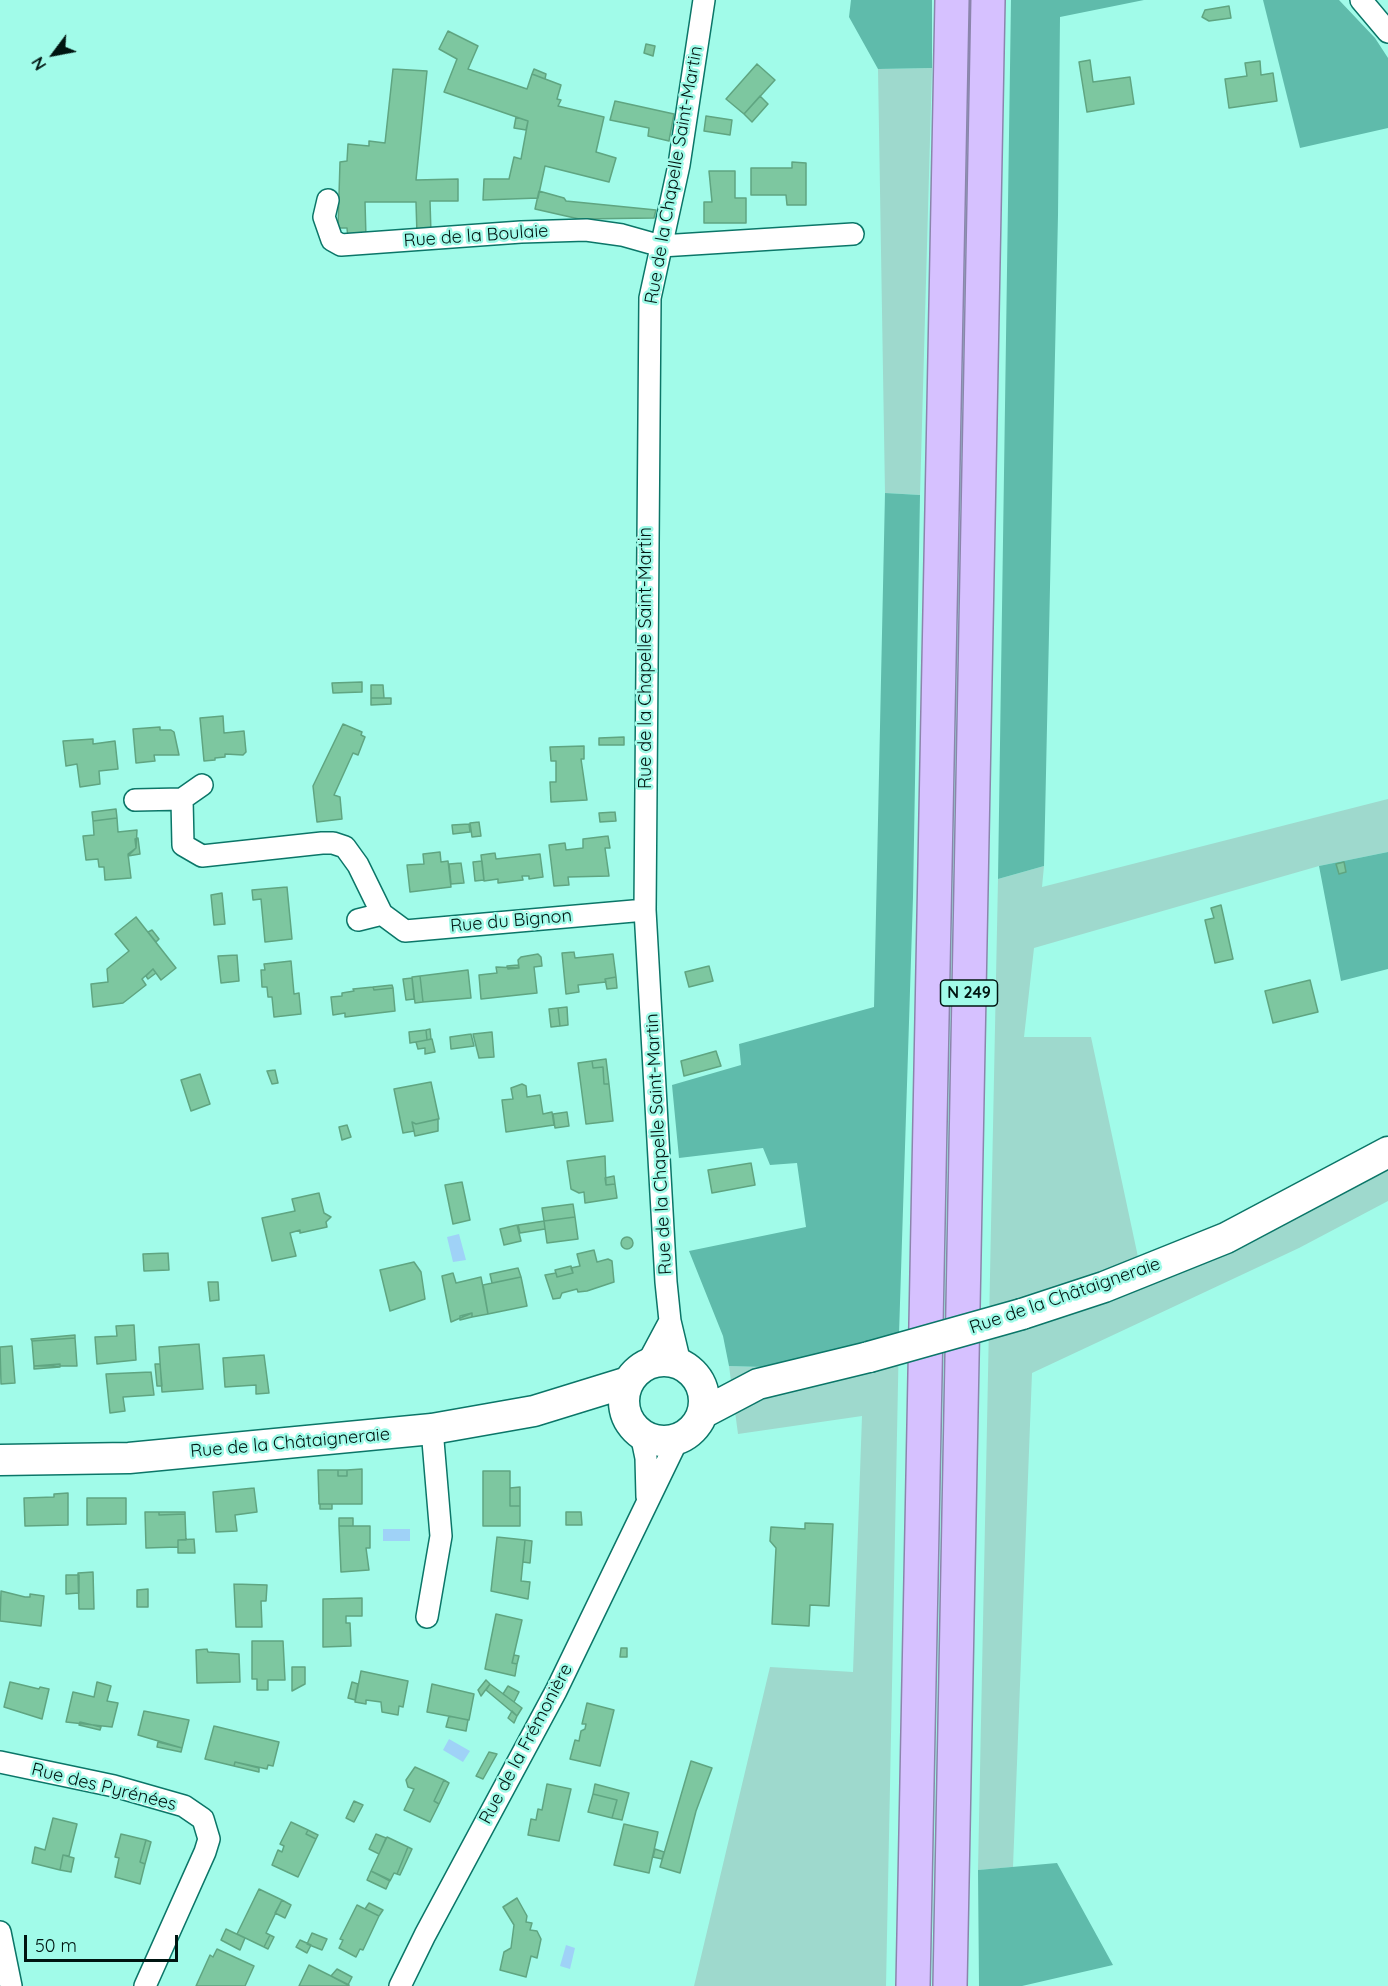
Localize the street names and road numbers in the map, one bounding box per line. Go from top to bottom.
street label: Rue de la Chapelle Saint-Martin [641,44,707,306]
street label: Rue de la Boulaie [403,220,549,252]
street label: Rue de la Chapelle Saint-Martin [635,527,657,789]
street label: Rue du Bignon [449,905,573,937]
road number: N 249 [940,980,998,1006]
street label: Rue de la Chapelle Saint-Martin [641,1013,677,1275]
street label: Rue de la Châtaigneraie [967,1253,1163,1339]
street label: Rue de la Châtaigneraie [189,1424,391,1462]
street label: Rue de la Frémonière [475,1660,577,1828]
street label: Rue des Pyrénées [29,1759,179,1815]

